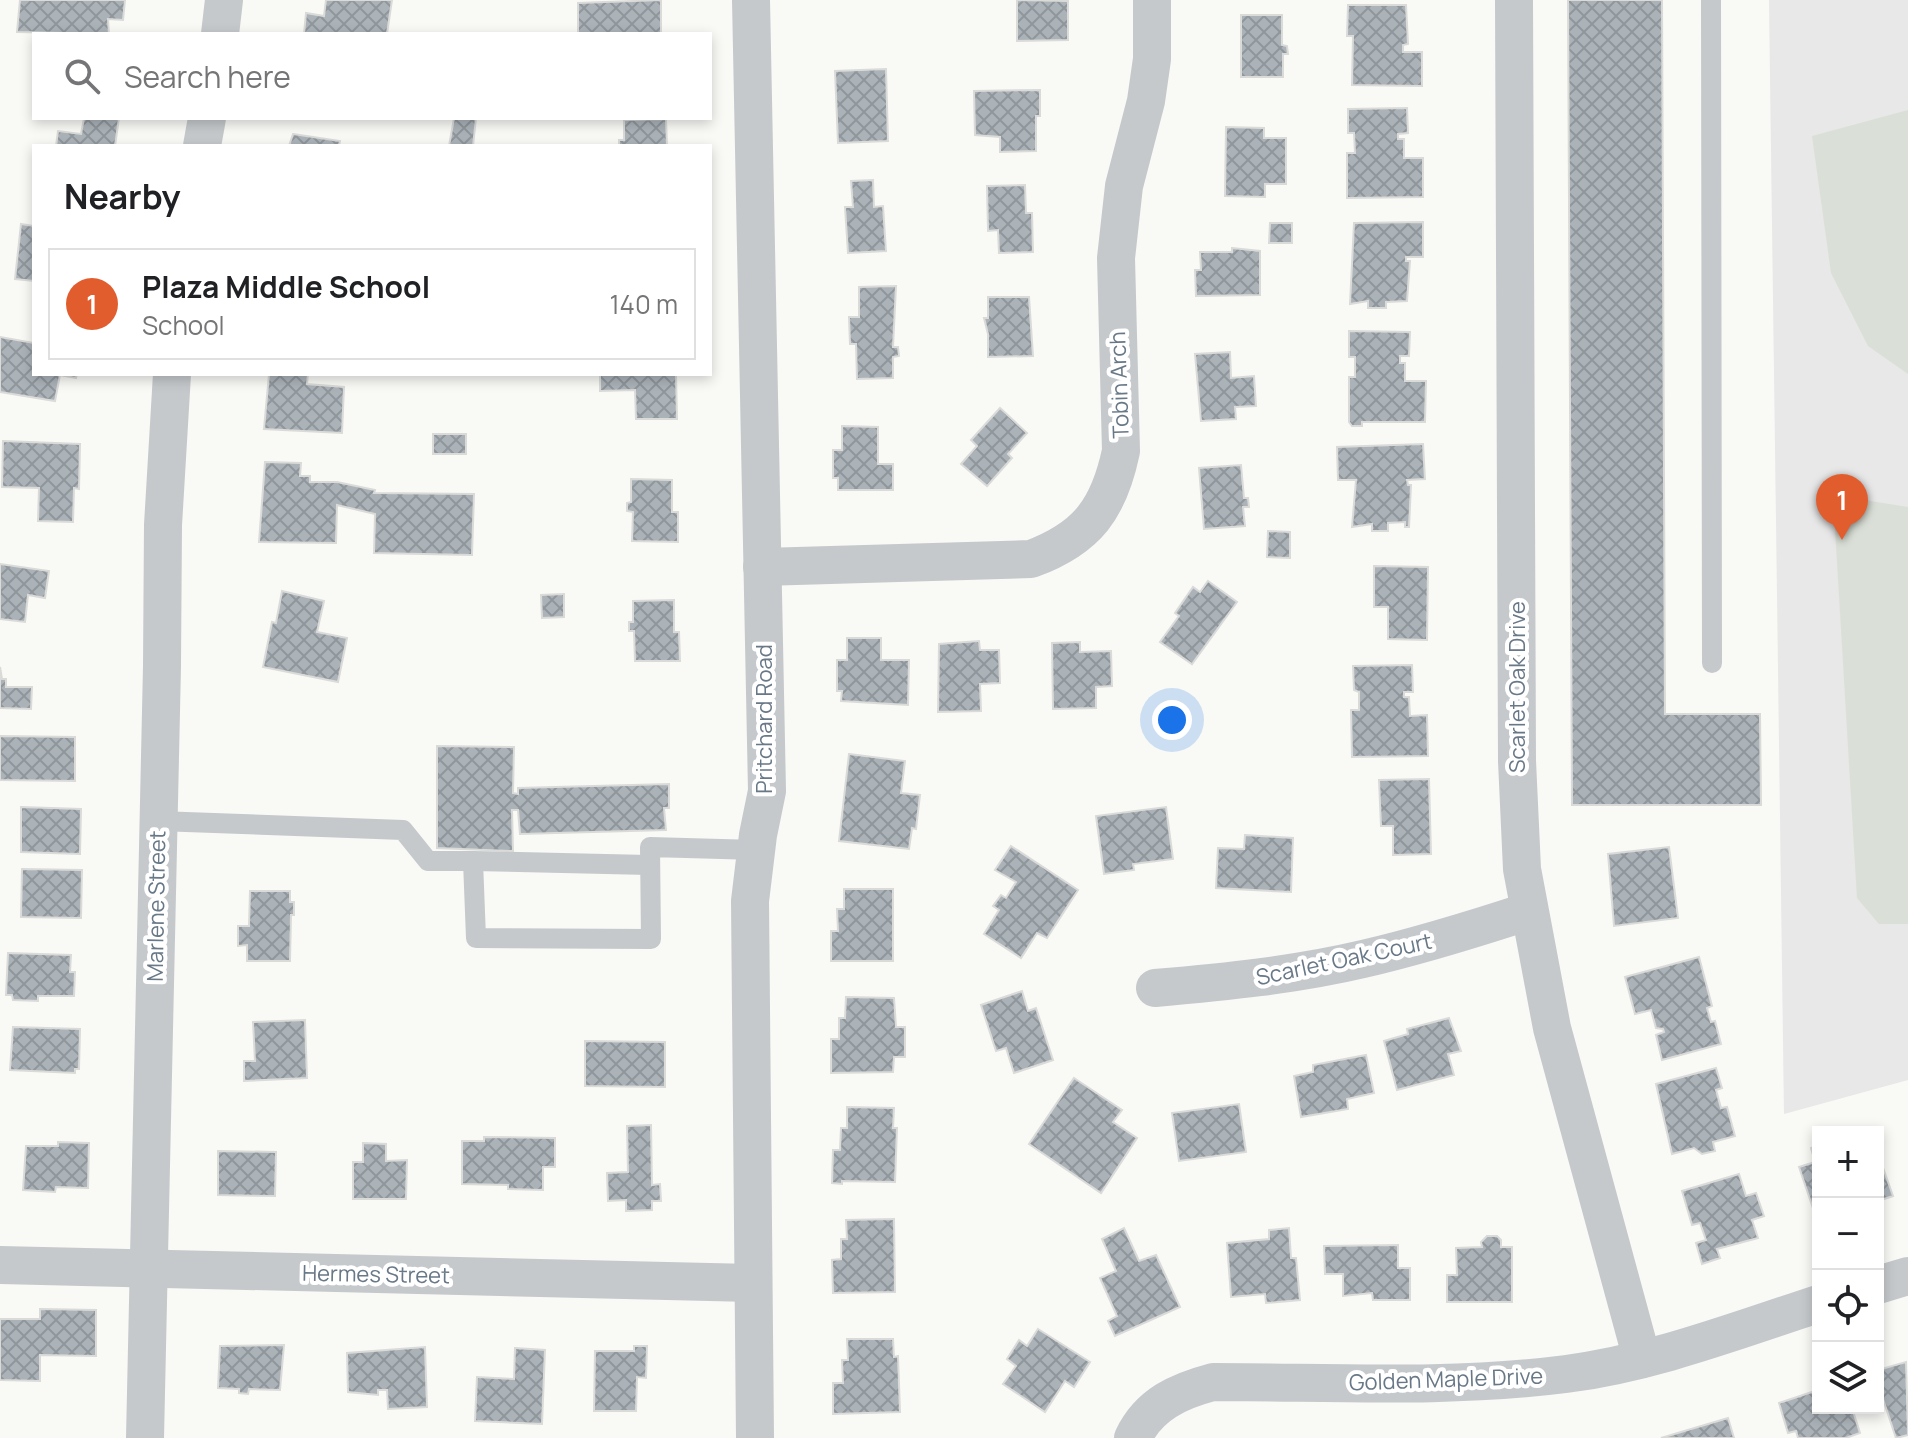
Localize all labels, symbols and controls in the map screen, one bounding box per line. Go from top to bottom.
search box [32,32,712,120]
icon: search [60,54,104,98]
text: Search here [124,56,291,97]
text: Nearby [64,173,180,219]
text: Plaza Middle School [142,266,430,307]
text: 1 [86,286,98,322]
text: 140 m [609,286,678,322]
text: School [142,307,225,343]
street label: Tobin Arch [1102,331,1136,439]
pin: 1 [1816,474,1868,540]
street label: Scarlet Oak Drive [1502,601,1532,773]
street label: Pritchard Road [749,644,779,794]
your location [1152,700,1192,740]
street label: Marlene Street [140,830,172,982]
street label: Scarlet Oak Court [1253,926,1435,992]
map controls [1812,1126,1884,1414]
button: + [1812,1126,1884,1198]
button: − [1812,1198,1884,1270]
street label: Hermes Street [302,1258,450,1290]
button: locate [1812,1270,1884,1342]
button: layers [1812,1342,1884,1414]
street label: Golden Maple Drive [1348,1361,1544,1397]

